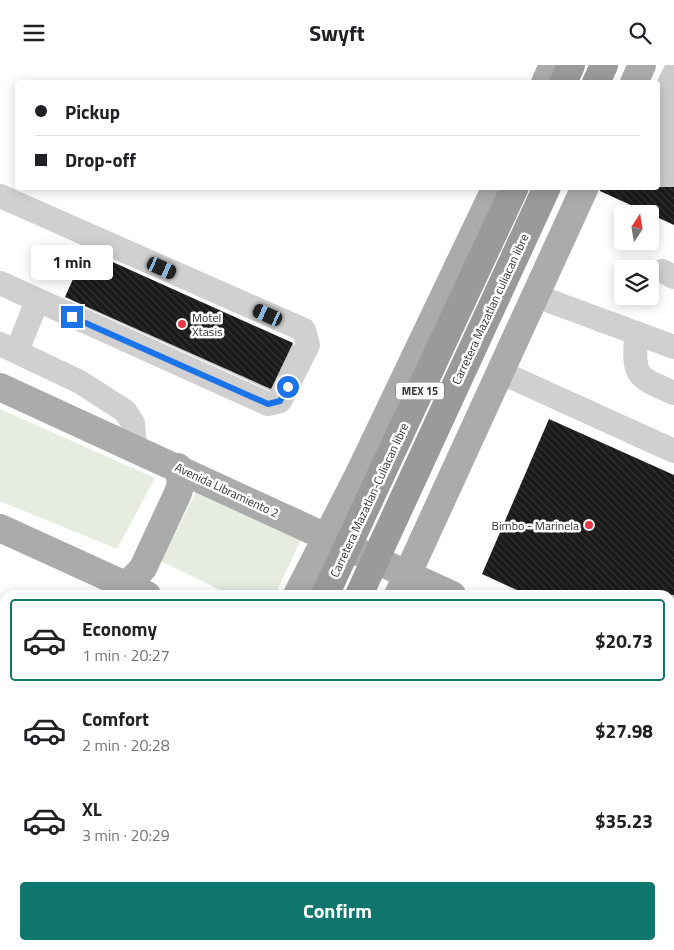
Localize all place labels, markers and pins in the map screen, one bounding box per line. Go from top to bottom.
place label: Motel Xtasis [192,308,223,341]
marker: Motel Xtasis [176,318,188,330]
place label: Bimbo - Marinela [492,516,579,535]
marker: Bimbo - Marinela [583,519,595,531]

